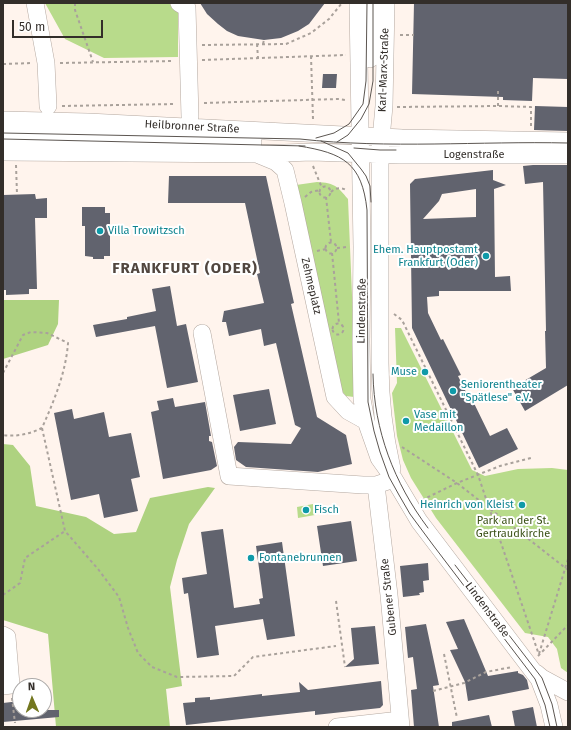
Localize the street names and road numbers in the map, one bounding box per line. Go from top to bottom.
street label: Karl-Marx-Straße [376,28,392,112]
street label: Heilbronner Straße [144,118,240,136]
street label: Logenstraße [443,148,505,162]
street label: Zehmeplatz [298,256,324,316]
street label: Lindenstraße [355,278,369,344]
street label: Gubener Straße [378,558,400,636]
street label: Lindenstraße [462,580,512,640]

